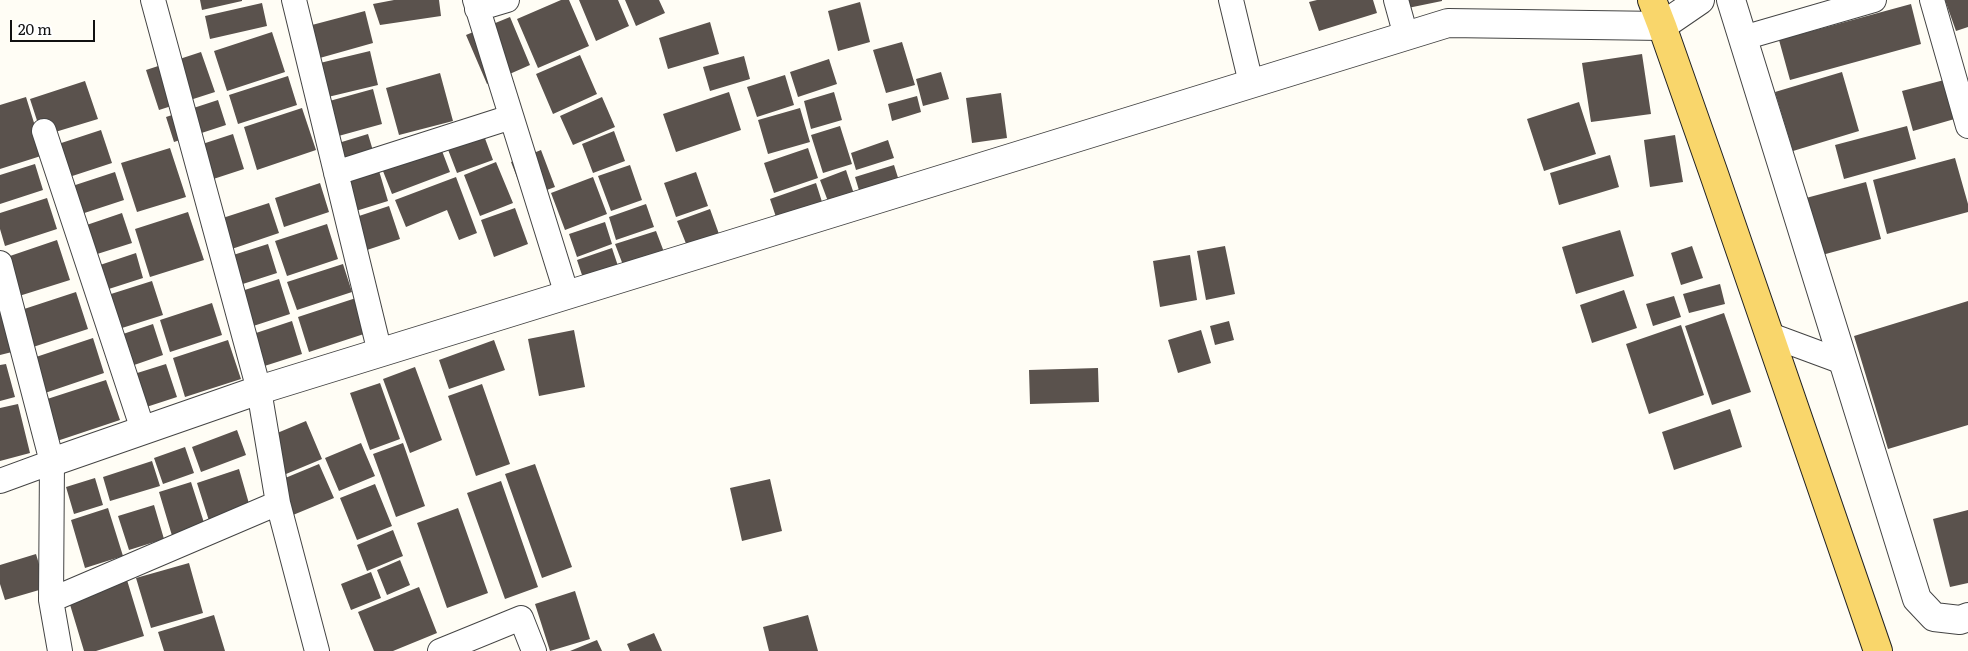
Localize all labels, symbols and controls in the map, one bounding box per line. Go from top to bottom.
scale bar [12,10,98,42]
text: 20 m [18,17,52,40]

